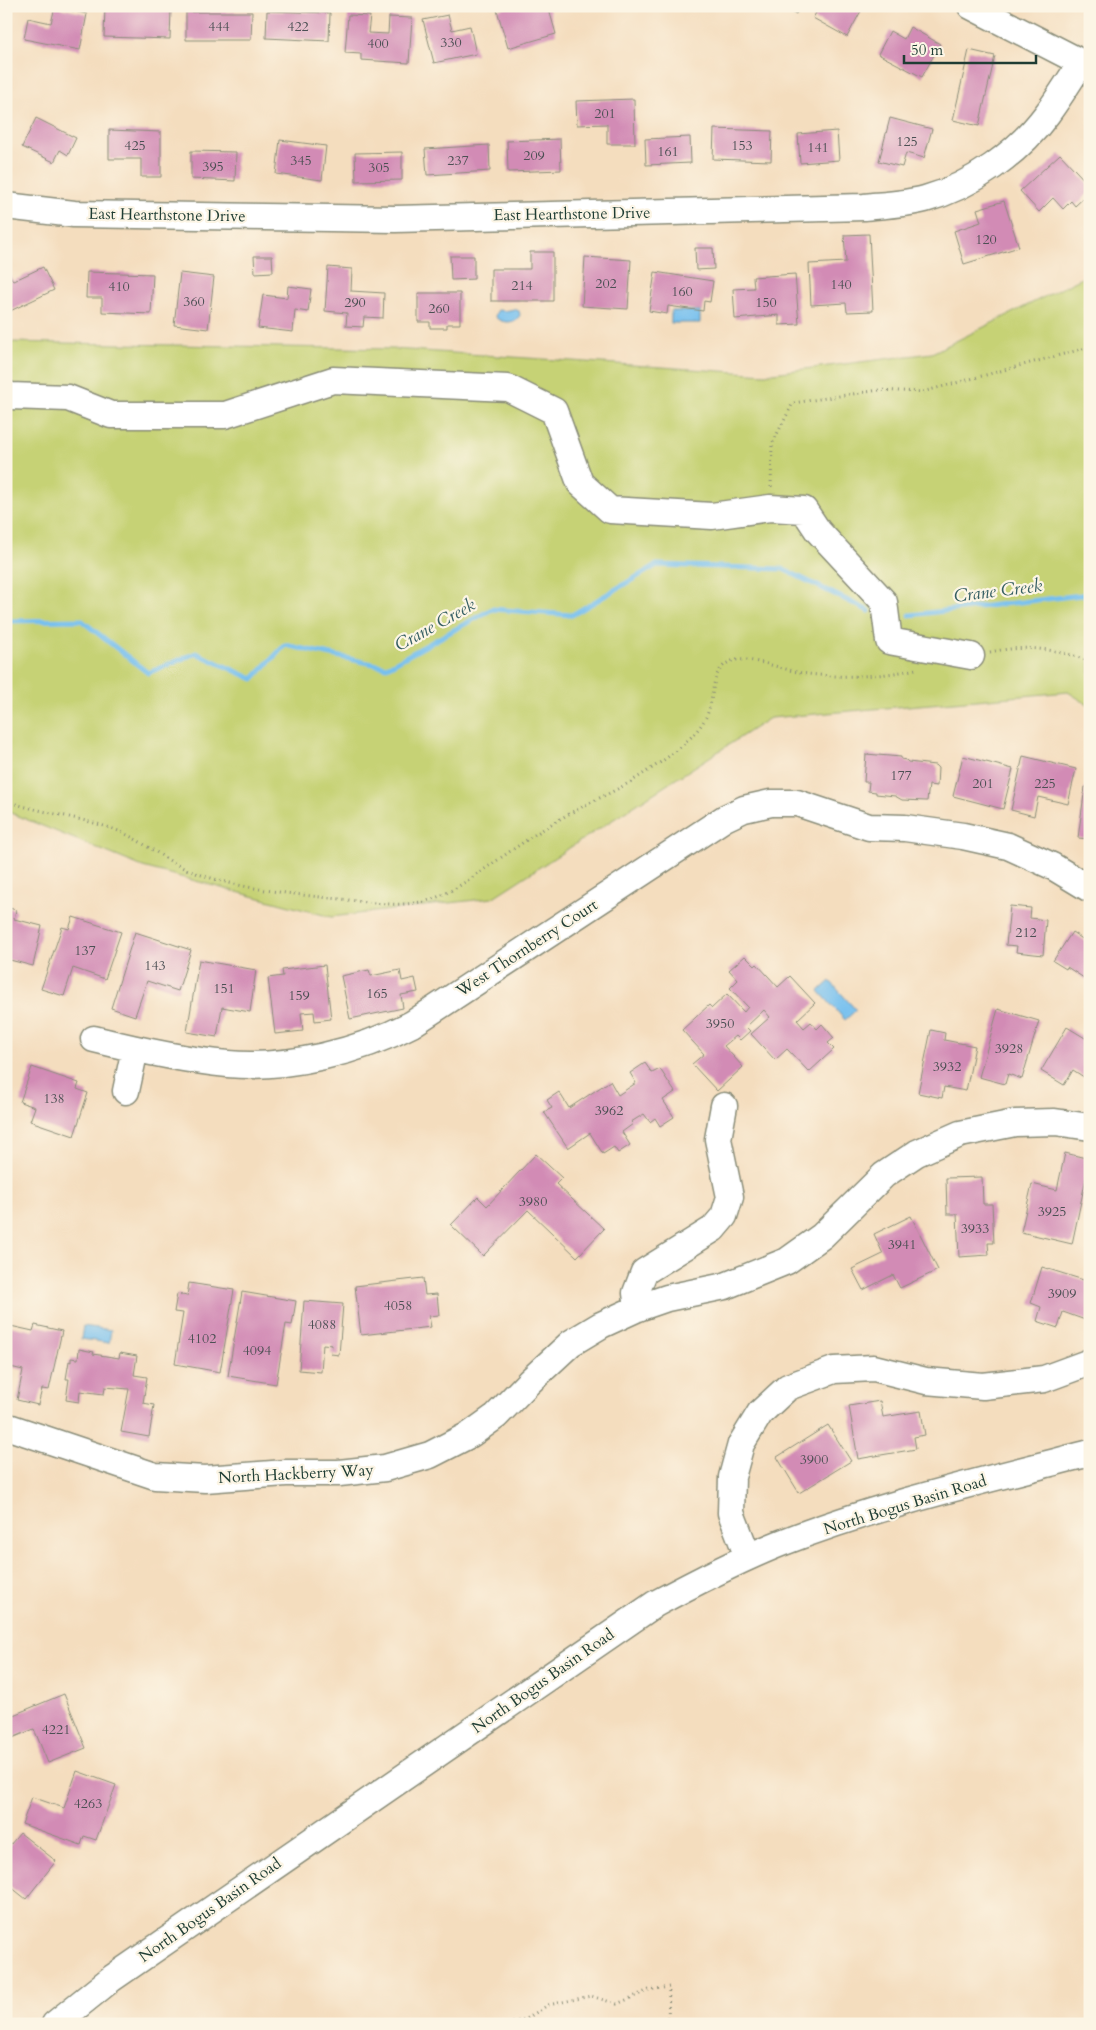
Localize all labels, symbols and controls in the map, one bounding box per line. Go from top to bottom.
house number: 444 [208,17,230,36]
house number: 422 [287,17,309,36]
scale bar [904,32,1036,64]
house number: 330 [440,33,462,52]
house number: 400 [367,34,389,53]
text: 50 m [911,40,943,60]
house number: 201 [594,104,616,123]
house number: 125 [896,132,918,151]
house number: 425 [124,136,146,155]
house number: 153 [731,136,753,155]
house number: 141 [807,138,829,157]
house number: 161 [657,142,679,161]
house number: 209 [523,146,545,165]
house number: 345 [290,151,312,170]
house number: 237 [447,151,469,170]
house number: 395 [202,157,224,176]
house number: 305 [368,158,390,177]
street label: East Hearthstone Drive [493,202,651,226]
street label: East Hearthstone Drive [88,203,246,227]
house number: 120 [975,230,997,249]
house number: 202 [595,274,617,293]
house number: 140 [830,275,852,294]
house number: 214 [511,276,533,295]
house number: 410 [108,277,130,296]
house number: 160 [671,282,693,301]
house number: 360 [183,292,205,311]
house number: 290 [344,293,366,312]
house number: 150 [755,293,777,312]
house number: 260 [428,299,450,318]
water label: Crane Creek [952,573,1044,609]
water label: Crane Creek [390,592,480,658]
house number: 177 [890,766,912,785]
house number: 201 [972,774,994,793]
house number: 225 [1034,774,1056,793]
street label: West Thornberry Court [451,894,602,1003]
house number: 212 [1015,923,1037,942]
house number: 137 [74,941,96,960]
house number: 143 [144,956,166,975]
house number: 151 [213,979,235,998]
house number: 165 [366,984,388,1003]
house number: 159 [288,986,310,1005]
house number: 3950 [706,1014,734,1033]
house number: 3928 [995,1039,1023,1058]
house number: 3932 [933,1057,961,1076]
house number: 138 [43,1089,65,1108]
house number: 3962 [595,1101,623,1120]
house number: 3980 [519,1192,547,1211]
house number: 3925 [1038,1202,1066,1221]
house number: 3933 [961,1219,989,1238]
house number: 3941 [888,1235,916,1254]
house number: 3909 [1048,1284,1076,1303]
house number: 4058 [384,1296,412,1315]
house number: 4088 [308,1315,336,1334]
house number: 4102 [188,1329,216,1348]
house number: 4094 [243,1341,271,1360]
house number: 3900 [800,1450,828,1469]
street label: North Hackberry Way [218,1459,375,1489]
street label: North Bogus Basin Road [821,1470,990,1540]
street label: North Bogus Basin Road [467,1623,619,1739]
house number: 4221 [42,1720,70,1739]
house number: 4263 [74,1794,102,1813]
street label: North Bogus Basin Road [134,1852,286,1968]

